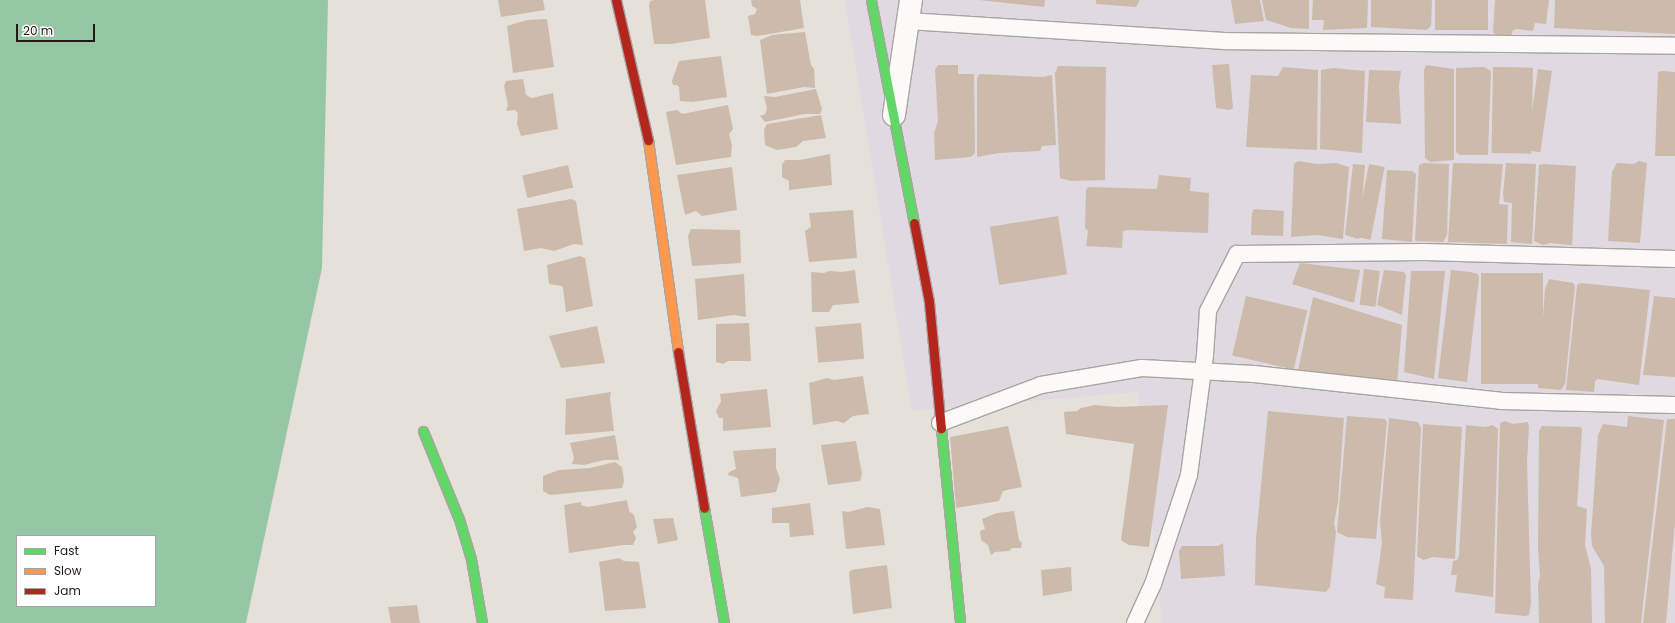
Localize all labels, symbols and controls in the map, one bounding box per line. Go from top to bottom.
scale bar [18,16,97,42]
text: 20 m [23,22,53,39]
legend [16,535,156,607]
text: Fast [54,542,79,559]
text: Slow [54,562,82,579]
text: Jam [54,582,81,599]

